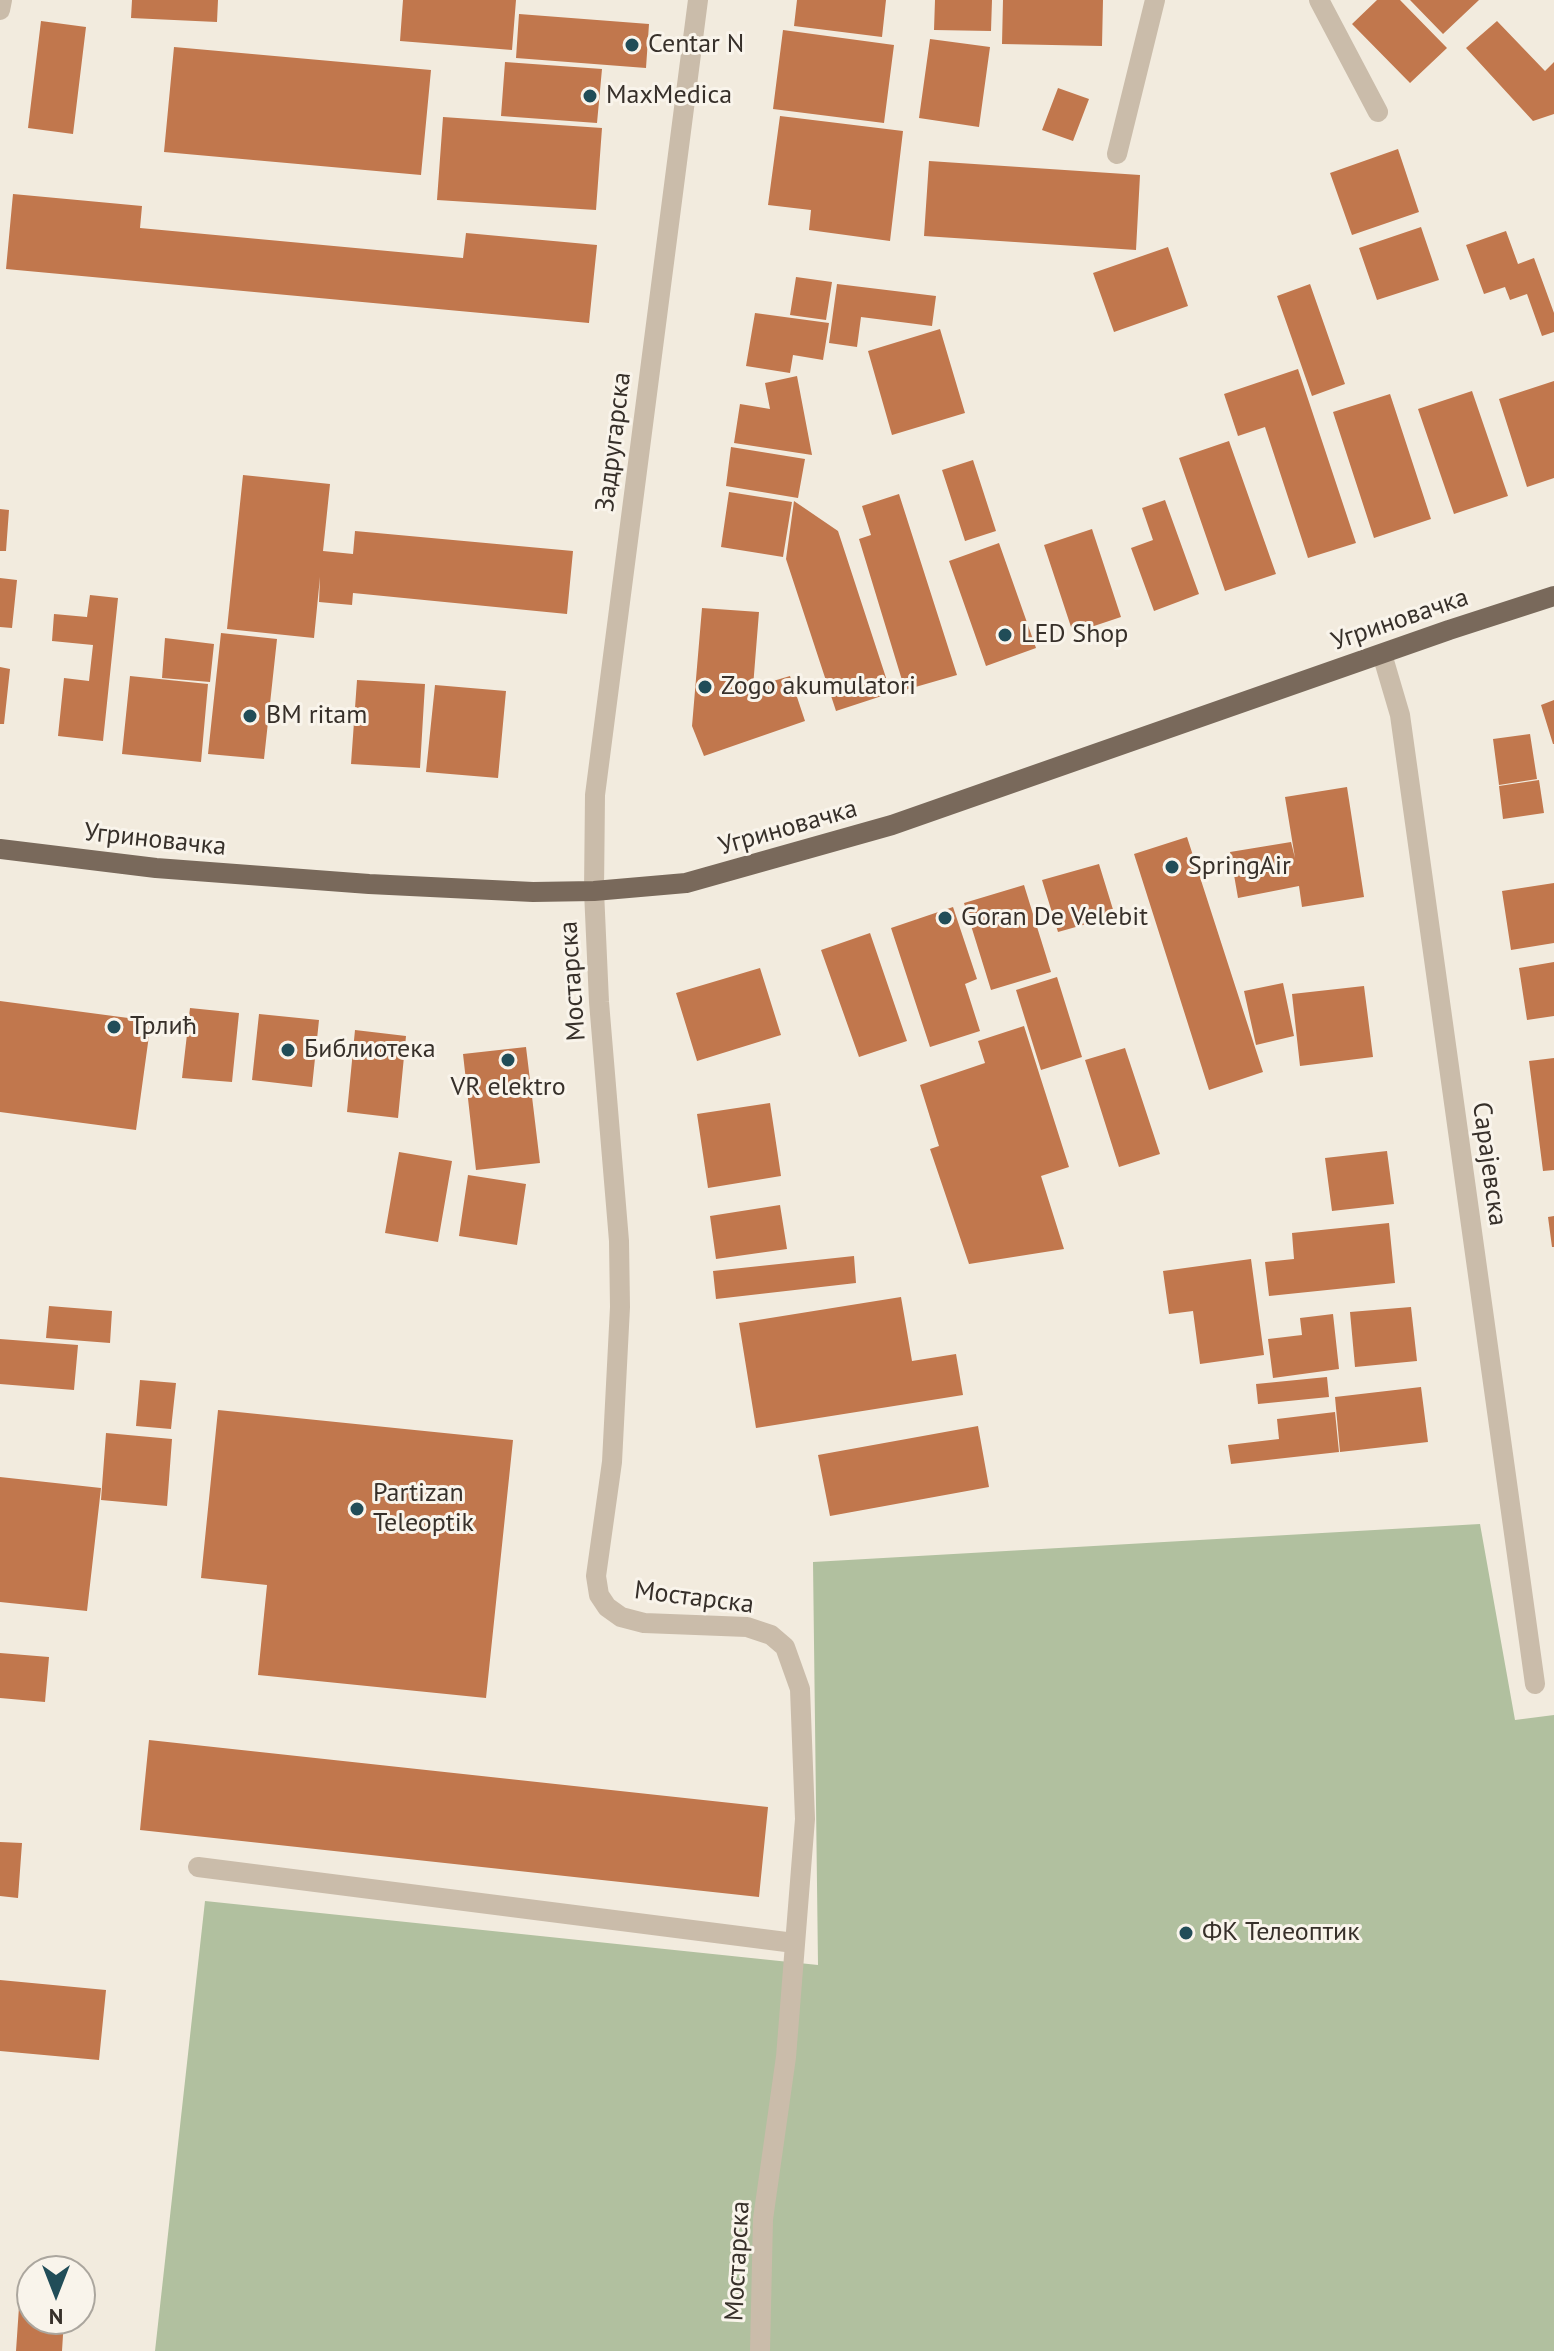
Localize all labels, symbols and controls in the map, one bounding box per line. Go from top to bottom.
place label: Centar N [648,29,744,61]
marker: Centar N [623,36,641,54]
place label: MaxMedica [606,80,732,112]
marker: MaxMedica [581,87,599,105]
street label: Задругарска [590,370,638,514]
street label: Угриновачка [1327,582,1473,658]
place label: LED Shop [1021,619,1128,651]
marker: LED Shop [996,626,1014,644]
place label: Zogo akumulatori [721,671,916,703]
marker: Zogo akumulatori [696,678,714,696]
place label: BM ritam [266,700,367,732]
marker: BM ritam [241,707,259,725]
street label: Угриновачка [715,793,861,863]
street label: Угриновачка [82,817,228,863]
place label: SpringAir [1188,851,1291,883]
marker: SpringAir [1163,858,1181,876]
place label: Goran De Velebit [961,902,1148,934]
marker: Goran De Velebit [936,909,954,927]
street label: Мостарска [553,920,593,1042]
place label: Трлић [130,1011,197,1043]
marker: Трлић [105,1018,123,1036]
place label: Библиотека [304,1034,436,1066]
marker: Библиотека [279,1041,297,1059]
marker: VR elektro [499,1051,517,1069]
place label: VR elektro [450,1072,566,1104]
street label: Сарајевска [1465,1100,1513,1228]
place label: Partizan Teleoptik [373,1478,474,1540]
marker: Partizan Teleoptik [348,1500,366,1518]
street label: Мостарска [632,1575,756,1621]
place label: ФК Телеоптик [1202,1917,1360,1949]
marker: ФК Телеоптик [1177,1924,1195,1942]
street label: Мостарска [719,2200,757,2322]
north arrow [16,2255,96,2335]
text: N [49,2303,63,2331]

